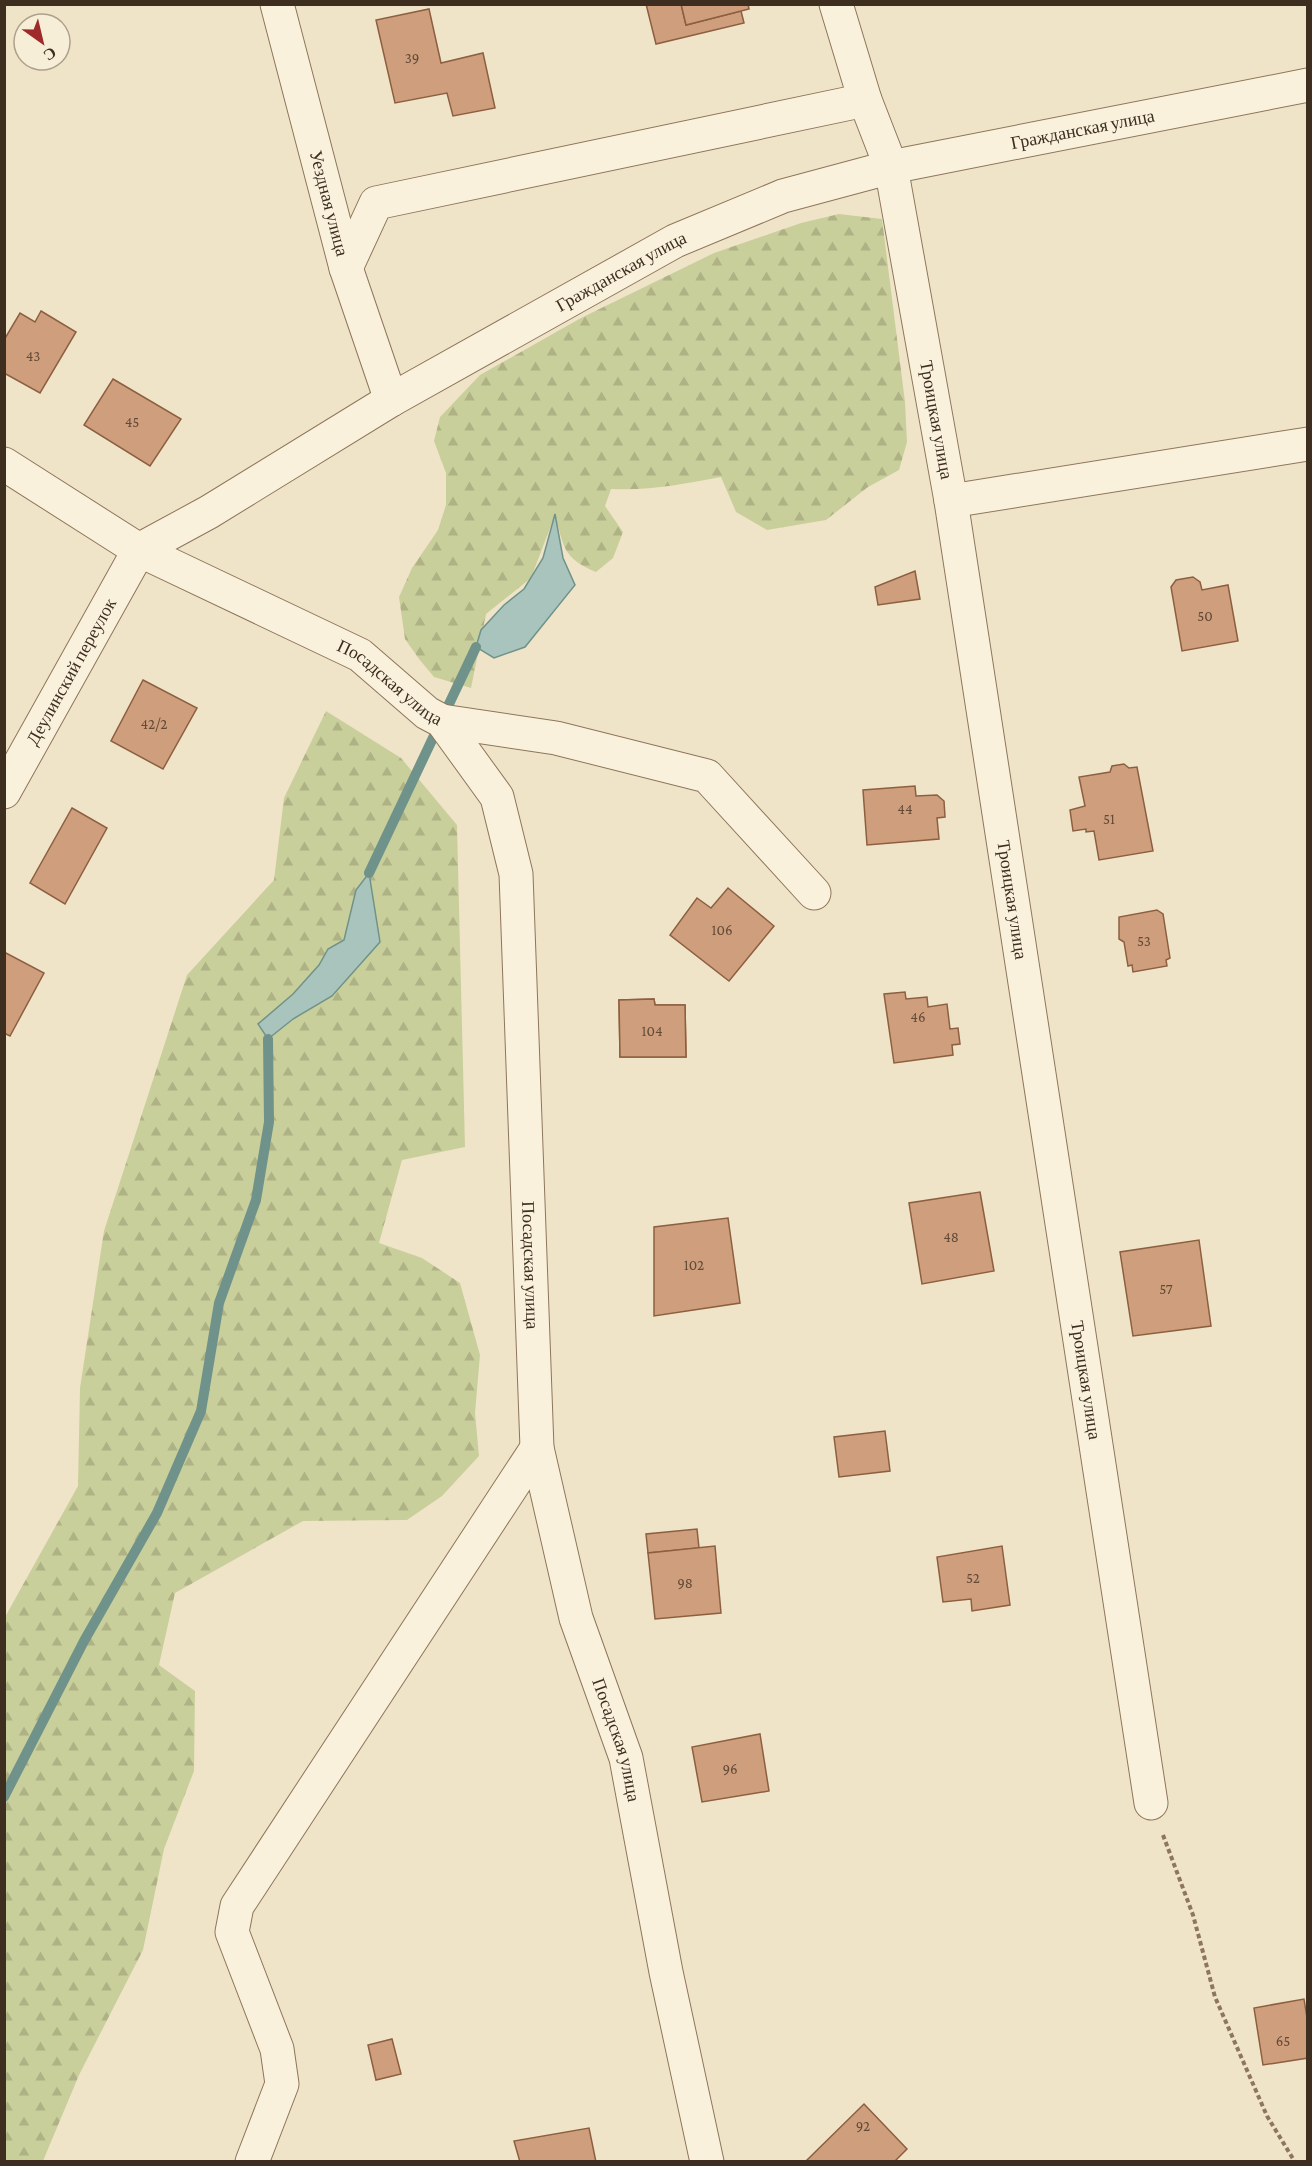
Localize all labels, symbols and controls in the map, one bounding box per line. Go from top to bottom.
north arrow [12,12,72,72]
text: С [41,44,60,64]
house number: 39 [405,50,419,66]
street label: Гражданская улица [1009,105,1156,153]
street label: Уездная улица [306,148,352,258]
street label: Гражданская улица [552,227,689,316]
house number: 43 [26,348,40,364]
street label: Троицкая улица [916,359,957,481]
house number: 45 [125,414,139,430]
street label: Деулинский переулок [22,594,120,748]
house number: 50 [1197,608,1213,624]
street label: Посадская улица [334,636,446,729]
house number: 42/2 [141,716,167,732]
house number: 44 [897,801,913,817]
house number: 51 [1103,811,1115,827]
street label: Троицкая улица [993,839,1031,961]
house number: 106 [711,922,733,938]
house number: 53 [1137,933,1151,949]
house number: 46 [910,1009,926,1025]
house number: 104 [641,1023,663,1039]
street label: Посадская улица [518,1201,543,1330]
house number: 48 [943,1229,959,1245]
house number: 102 [684,1257,704,1273]
house number: 57 [1159,1281,1173,1297]
street label: Троицкая улица [1067,1319,1105,1441]
house number: 52 [966,1570,980,1586]
house number: 98 [677,1575,693,1591]
street label: Посадская улица [588,1675,644,1803]
house number: 96 [722,1761,738,1777]
house number: 65 [1276,2033,1290,2049]
house number: 92 [856,2118,870,2134]

